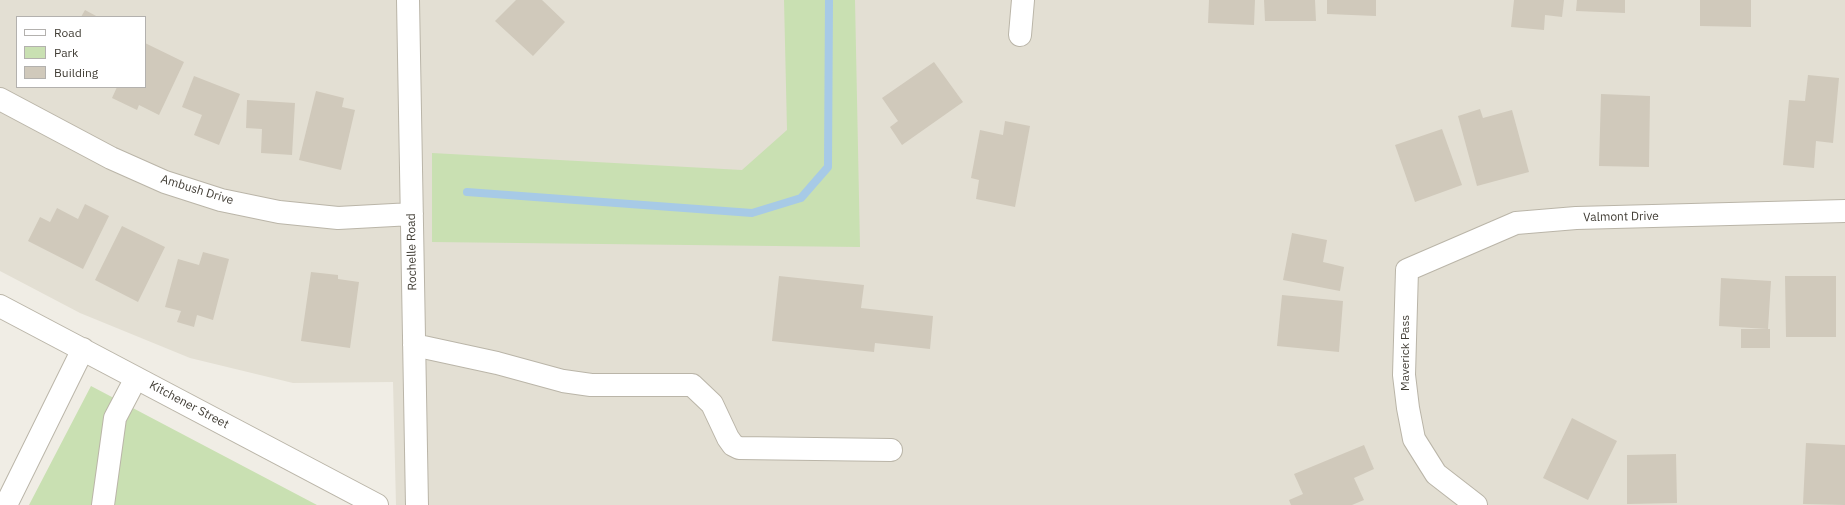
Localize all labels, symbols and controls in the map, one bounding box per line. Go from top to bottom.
legend [16,16,146,88]
text: Road [54,25,82,40]
text: Park [54,45,78,60]
text: Building [54,65,98,80]
street label: Ambush Drive [159,172,235,208]
street label: Valmont Drive [1583,209,1659,225]
street label: Rochelle Road [404,213,420,291]
street label: Maverick Pass [1399,315,1413,391]
street label: Kitchener Street [147,378,231,432]

